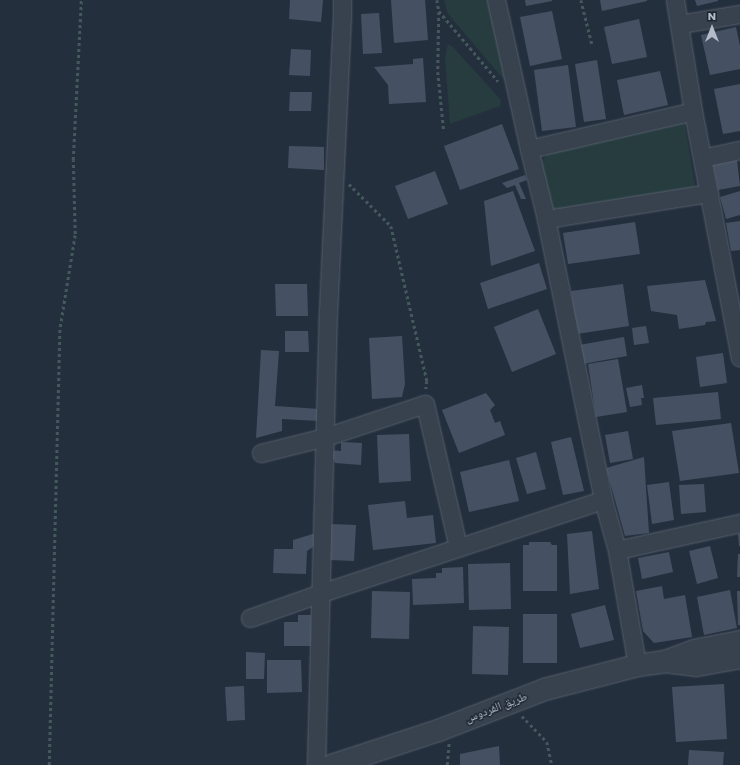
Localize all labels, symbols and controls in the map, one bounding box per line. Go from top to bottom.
north arrow [692,8,732,48]
text: N [708,8,716,24]
street label: طريق الفردوس [463,689,529,725]

